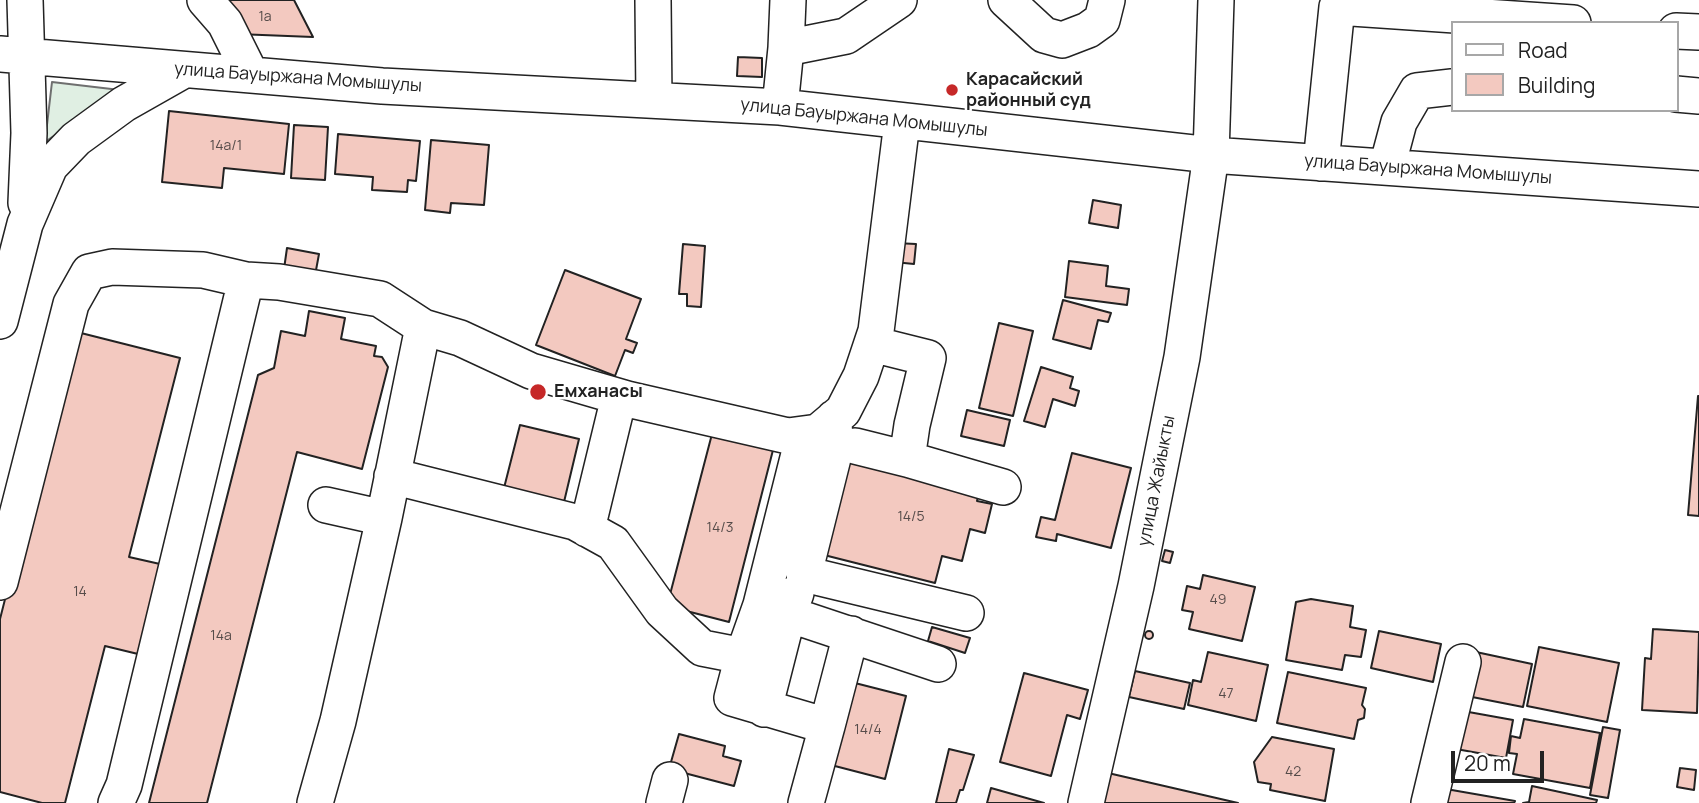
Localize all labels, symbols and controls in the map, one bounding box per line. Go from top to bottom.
house number: 1а [258,9,272,25]
legend [1450,21,1678,112]
text: Road [1518,36,1568,64]
street label: улица Бауыржана Момышулы [173,59,423,97]
place label: Карасайский районный суд [966,69,1091,112]
text: Building [1518,71,1595,99]
marker: Карасайский районный суд [944,82,960,98]
street label: улица Бауыржана Момышулы [739,94,989,142]
house number: 14а/1 [210,138,242,154]
street label: улица Бауыржана Момышулы [1303,151,1553,189]
place label: Емханасы [554,381,643,403]
marker: Емханасы [528,382,548,402]
street label: улица Жайыкты [1134,414,1180,548]
house number: 14/5 [897,509,925,525]
house number: 14/3 [707,520,733,536]
house number: 14 [73,584,87,600]
house number: 49 [1210,592,1226,608]
house number: 14а [210,628,232,644]
house number: 47 [1218,686,1234,702]
house number: 14/4 [854,722,882,738]
scale bar [1454,736,1547,780]
text: 20 m [1464,749,1511,777]
house number: 42 [1285,764,1301,780]

